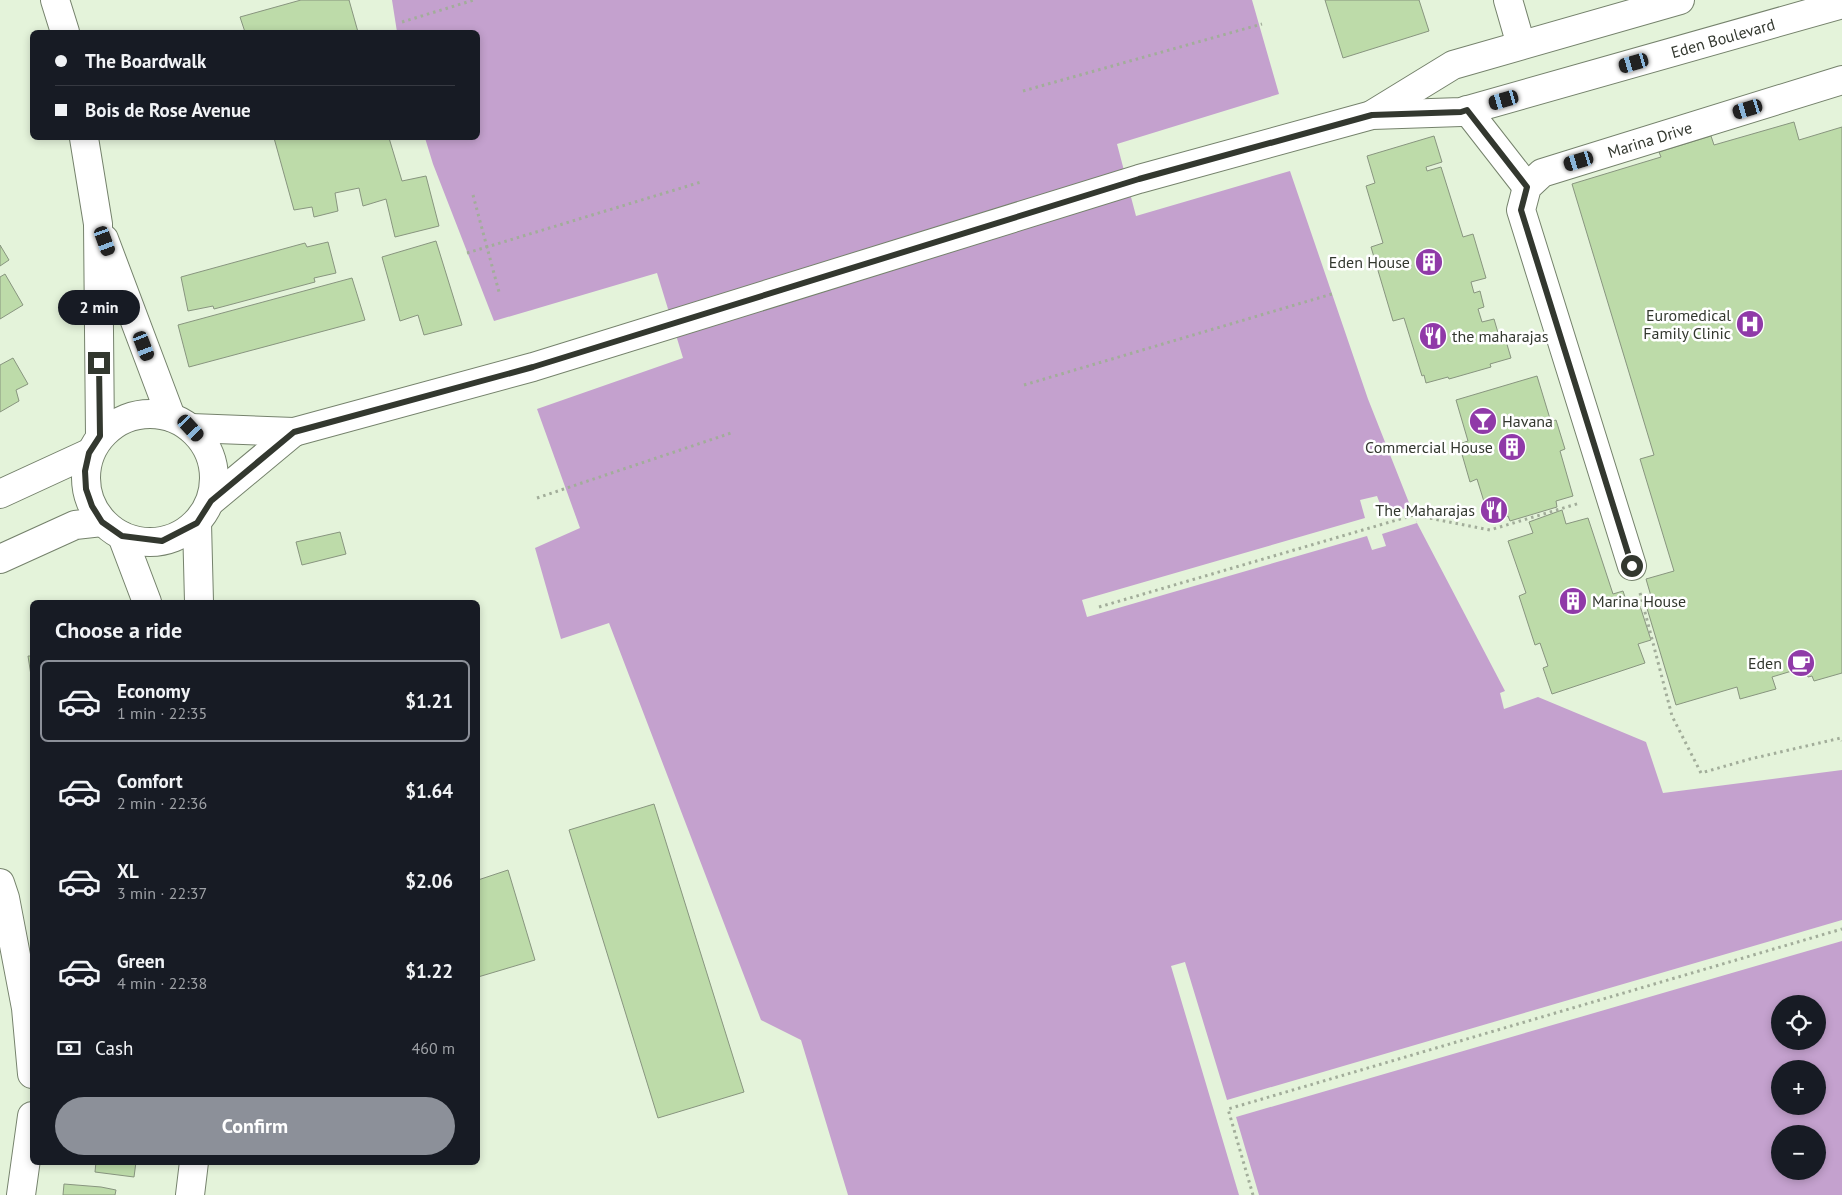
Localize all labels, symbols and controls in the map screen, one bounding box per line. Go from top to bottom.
street label: Eden Boulevard [1669,14,1777,62]
text: The Boardwalk [85,49,206,73]
car [1617,52,1650,74]
car [1487,89,1520,111]
car [1731,97,1764,121]
text: Bois de Rose Avenue [85,98,251,122]
street label: Marina Drive [1605,117,1694,162]
car [1562,149,1595,173]
car [92,224,117,258]
building icon: Eden House [1414,247,1444,277]
place label: Eden House [1329,252,1410,272]
callout: 2 min [58,290,140,326]
text: 2 min [79,297,119,317]
place label: Euromedical Family Clinic [1643,305,1731,343]
hospital icon: Euromedical Family Clinic [1735,309,1765,339]
restaurant icon: the maharajas [1418,321,1448,351]
place label: the maharajas [1452,326,1549,346]
car [131,329,156,363]
route end [88,352,110,374]
bar icon: Havana [1468,406,1498,436]
place label: Havana [1502,411,1553,431]
car [175,412,206,444]
building icon: Commercial House [1497,432,1527,462]
place label: Commercial House [1365,437,1493,457]
restaurant icon: The Maharajas [1479,495,1509,525]
place label: The Maharajas [1375,500,1475,520]
route start [1621,555,1643,577]
building icon: Marina House [1558,586,1588,616]
place label: Marina House [1592,591,1686,611]
text: Choose a ride [55,616,182,644]
cafe icon: Eden [1786,648,1816,678]
place label: Eden [1748,653,1782,673]
icon: car [57,679,102,724]
text: Economy [117,679,190,703]
text: $1.21 [405,689,453,713]
text: 1 min · 22:35 [117,703,207,723]
icon: car [57,769,102,814]
text: Comfort [117,769,183,793]
text: $1.64 [405,779,453,803]
text: 2 min · 22:36 [117,793,207,813]
icon: car [57,859,102,904]
text: XL [117,859,139,883]
text: $2.06 [405,869,453,893]
text: 3 min · 22:37 [117,883,207,903]
icon: car [57,949,102,994]
text: Green [117,949,165,973]
text: $1.22 [405,959,453,983]
text: 4 min · 22:38 [117,973,207,993]
map controls [1771,995,1826,1180]
button: locate [1771,995,1826,1050]
icon: cash [55,1034,83,1062]
text: Cash [95,1036,133,1060]
text: 460 m [412,1038,455,1058]
button: + [1771,1060,1826,1115]
button: Confirm [55,1097,455,1155]
button: − [1771,1125,1826,1180]

